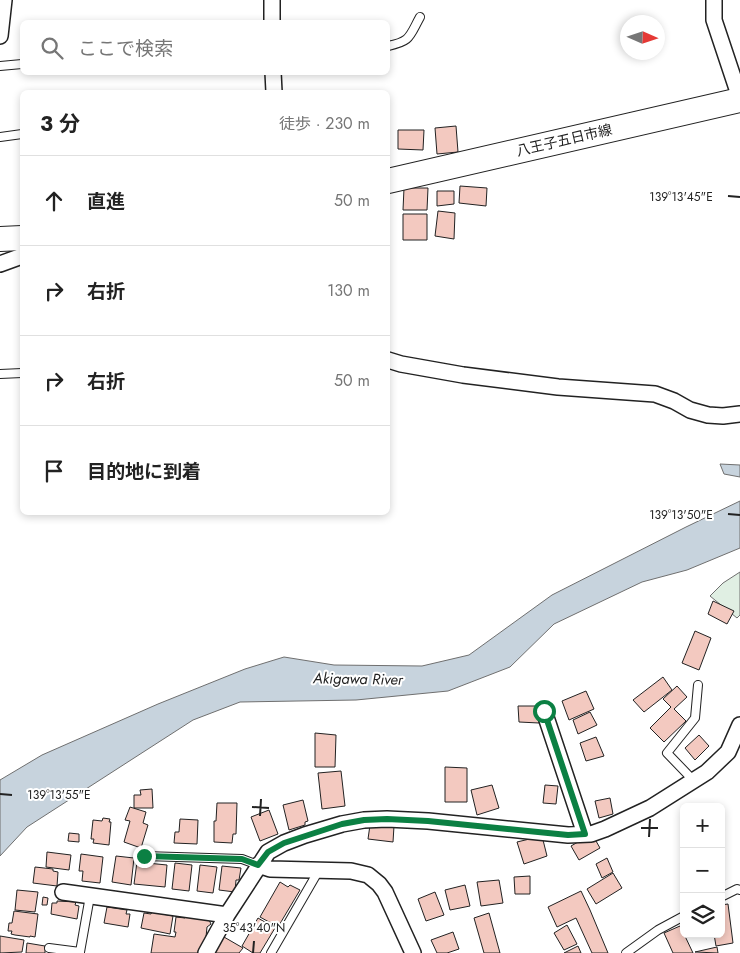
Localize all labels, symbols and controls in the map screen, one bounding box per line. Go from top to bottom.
north arrow [620,15,665,60]
search box [20,20,390,75]
icon: search [38,34,66,62]
text: ここで検索 [78,35,173,62]
text: 3 分 [40,109,80,139]
text: 徒歩 · 230 m [279,112,370,135]
street label: 八王子五日市線 [514,119,614,161]
icon: ahead [40,187,68,215]
text: 直進 [87,188,125,215]
text: 139°13'45"E [649,188,713,206]
text: 50 m [334,189,370,212]
icon: right [40,277,68,305]
text: 右折 [87,278,125,305]
text: 130 m [327,279,370,302]
icon: right [40,367,68,395]
text: 右折 [87,368,125,395]
text: 50 m [334,369,370,392]
icon: arrive [40,457,68,485]
text: 目的地に到着 [87,458,201,485]
text: 139°13'50"E [649,506,713,524]
water label: Akigawa River [312,667,404,691]
route start [533,700,556,723]
text: 139°13'55"E [27,786,91,804]
map controls [680,803,725,938]
button: + [680,803,725,848]
route end [133,845,156,868]
button: − [680,848,725,893]
button: layers [680,893,725,938]
text: 35°43'40"N [223,919,285,937]

